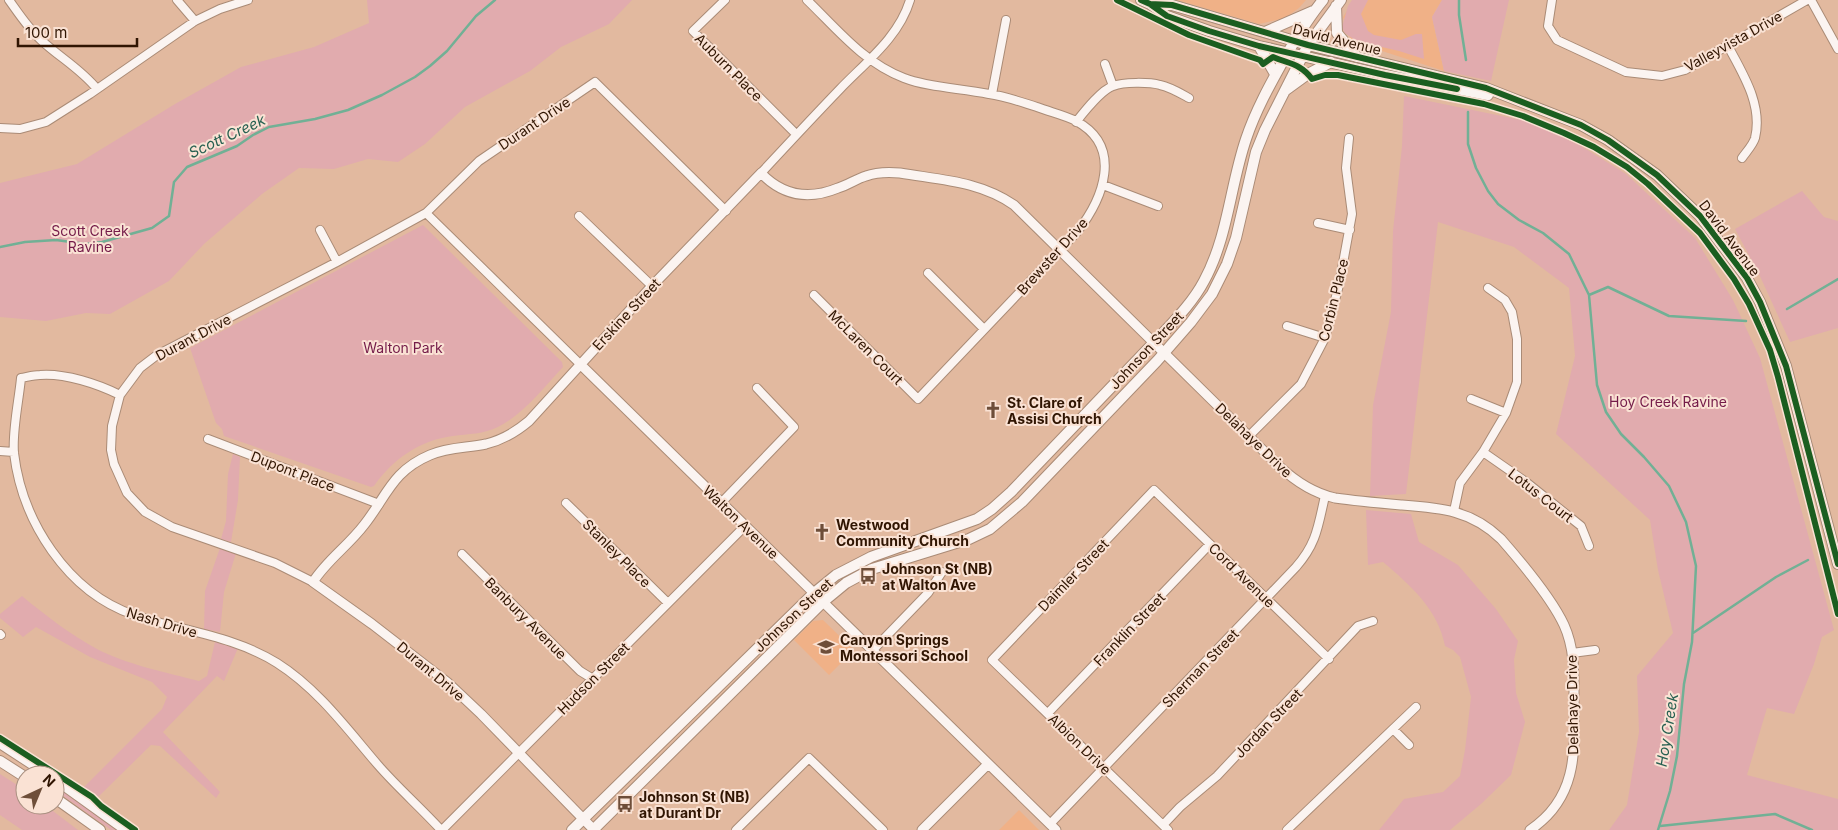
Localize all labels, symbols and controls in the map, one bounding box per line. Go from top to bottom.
street label: Valleyvista Drive [1681,7,1785,75]
scale bar [18,15,136,47]
street label: David Avenue [1291,20,1383,58]
text: 100 m [25,23,67,42]
street label: Auburn Place [692,30,766,104]
street label: Durant Drive [495,93,573,153]
water label: Scott Creek [185,110,269,162]
street label: David Avenue [1696,197,1764,279]
street label: Brewster Drive [1013,214,1091,298]
park label: Scott Creek Ravine [51,222,129,255]
street label: Corbin Place [1315,257,1351,343]
street label: Erskine Street [588,274,664,353]
street label: McLaren Court [825,306,907,388]
street label: Johnson Street [1106,307,1187,393]
street label: Durant Drive [152,310,234,364]
park label: Walton Park [363,339,443,356]
park label: Hoy Creek Ravine [1609,393,1727,410]
place label: St. Clare of Assisi Church [1007,394,1102,427]
street label: Delahaye Drive [1212,399,1296,481]
church icon: St. Clare of Assisi Church [983,400,1003,420]
street label: Dupont Place [249,447,337,495]
street label: Lotus Court [1505,464,1577,526]
street label: Walton Avenue [700,482,782,562]
street label: Stanley Place [579,515,655,591]
place label: Westwood Community Church [836,516,969,549]
church icon: Westwood Community Church [812,522,832,542]
street label: Daimler Street [1034,535,1112,615]
street label: Cord Avenue [1205,539,1279,611]
place label: Johnson St (NB) at Walton Ave [882,560,993,593]
bus stop icon: Johnson St (NB) at Walton Ave [858,566,878,586]
street label: Banbury Avenue [482,574,570,662]
street label: Johnson Street [750,574,836,655]
street label: Franklin Street [1090,588,1169,669]
street label: Nash Drive [125,603,199,641]
street label: Sherman Street [1158,625,1242,711]
place label: Canyon Springs Montessori School [840,631,968,664]
school or university icon: Canyon Springs Montessori School [816,637,836,657]
street label: Durant Drive [394,638,468,704]
street label: Hudson Street [553,638,633,718]
street label: Delahaye Drive [1563,655,1581,755]
street label: Jordan Street [1231,685,1306,761]
water label: Hoy Creek [1652,691,1682,768]
street label: Albion Drive [1045,710,1115,778]
north arrow [15,765,65,815]
text: N [40,770,59,790]
place label: Johnson St (NB) at Durant Dr [639,788,750,821]
bus stop icon: Johnson St (NB) at Durant Dr [615,794,635,814]

